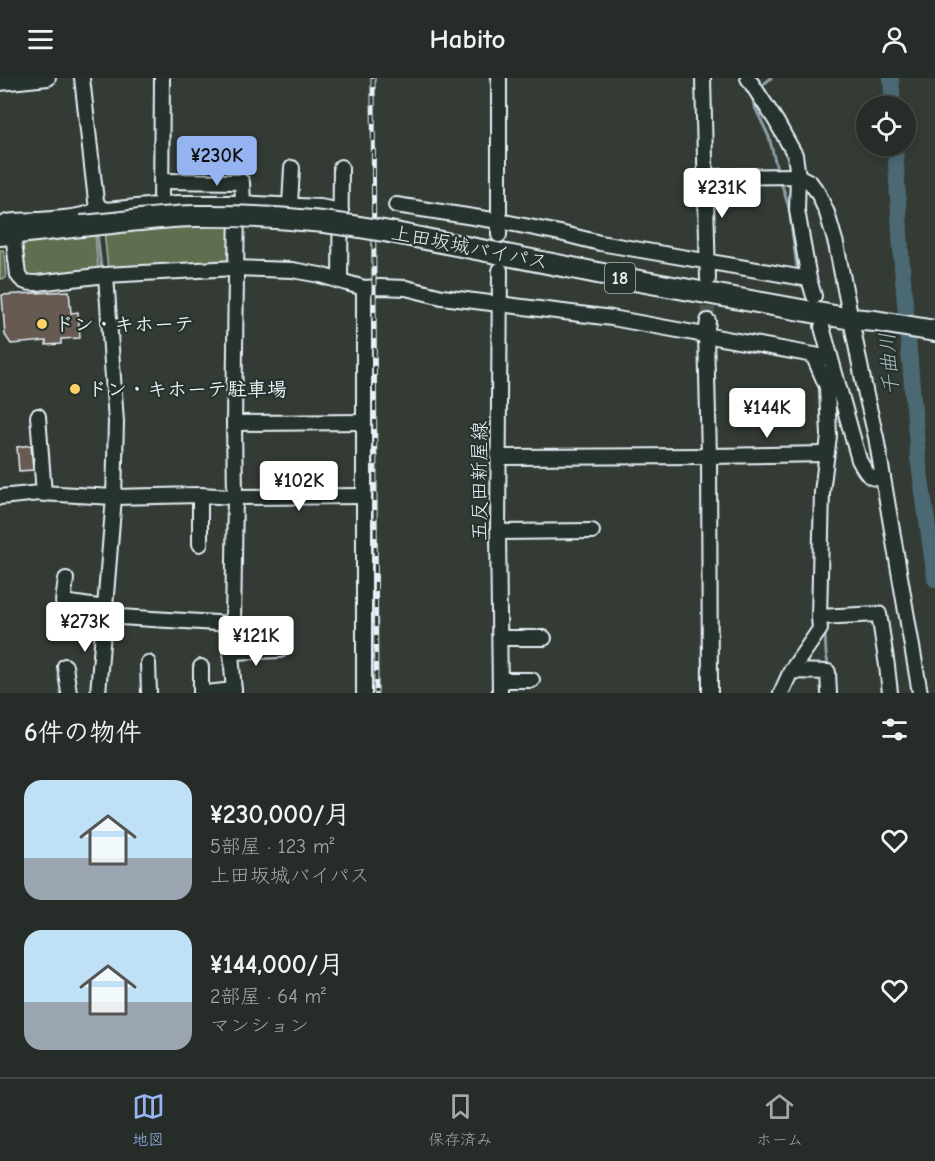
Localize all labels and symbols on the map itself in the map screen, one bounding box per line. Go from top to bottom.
pin: ¥230K [175,136,259,187]
pin: ¥231K [680,168,764,219]
street label: 上田坂城バイパス [389,221,550,274]
road number: 18 [605,263,635,293]
place label: ドン・キホーテ [54,313,194,336]
marker: ドン・キホーテ [35,317,49,331]
water label: 千曲川 [875,332,903,396]
place label: ドン・キホーテ駐車場 [87,378,287,401]
marker: ドン・キホーテ駐車場 [68,382,82,396]
pin: ¥144K [725,388,809,439]
street label: 五反田新屋線 [468,421,491,541]
pin: ¥102K [257,461,341,512]
pin: ¥273K [43,602,127,653]
pin: ¥121K [214,616,298,667]

